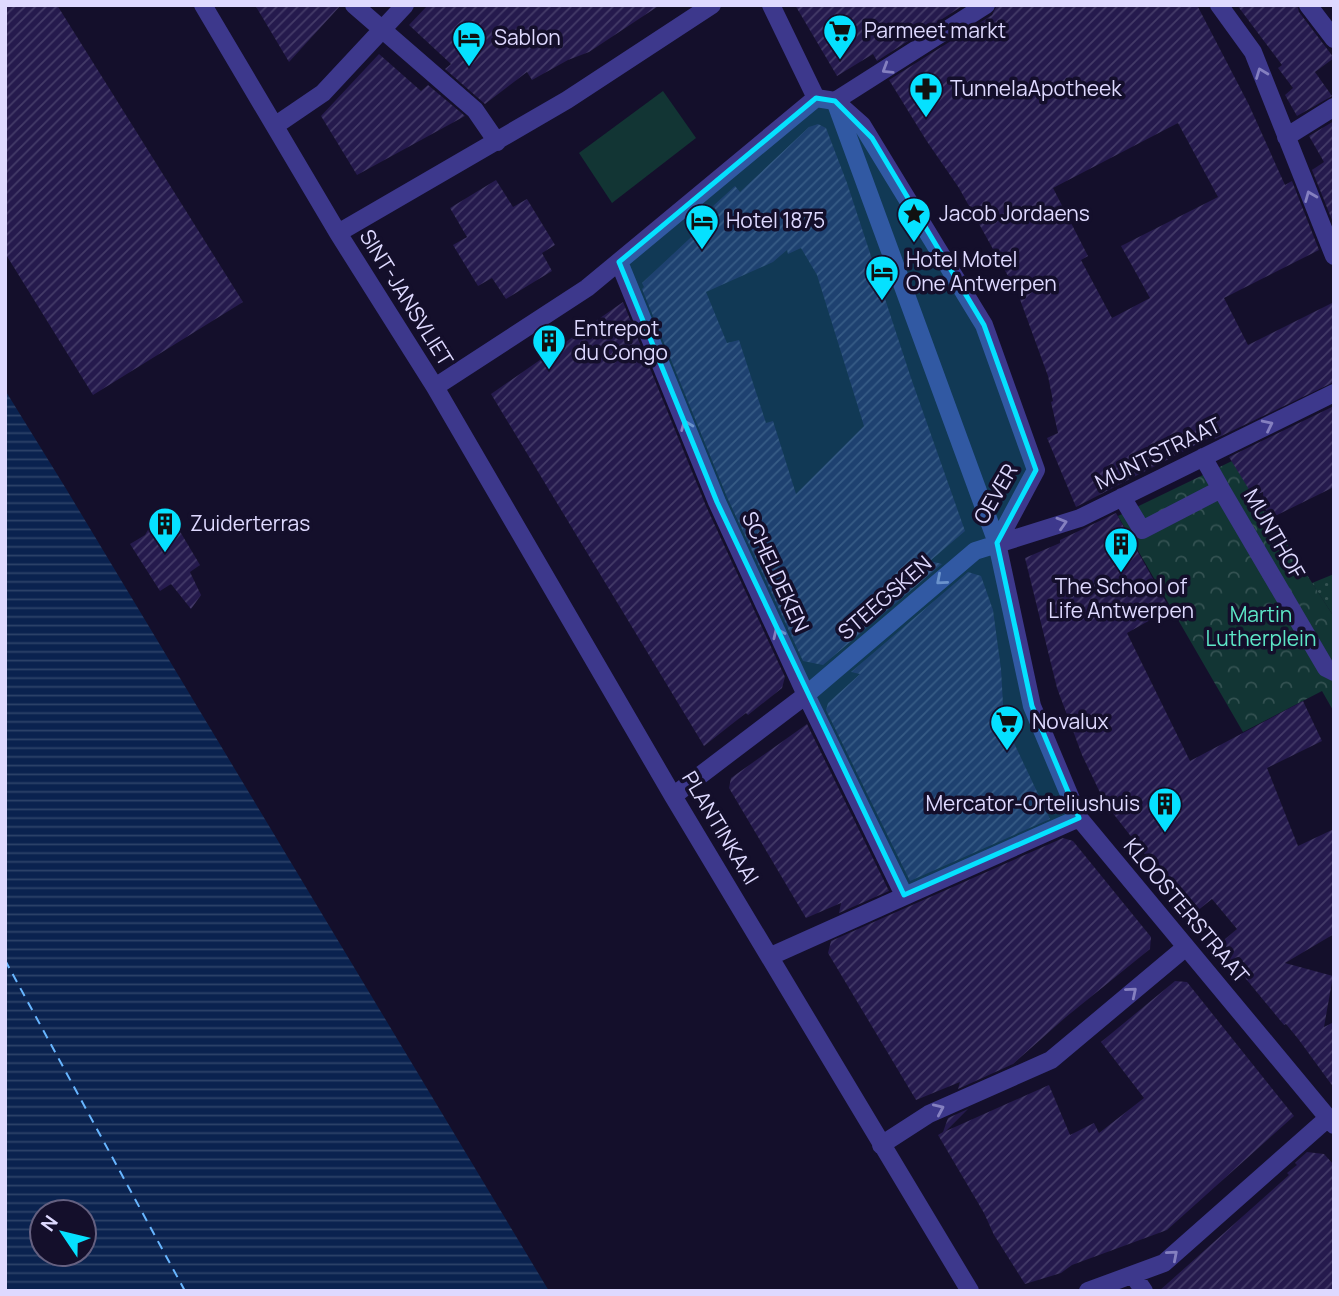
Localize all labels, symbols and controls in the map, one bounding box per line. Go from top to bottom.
supermarket icon: Parmeet markt [821,12,859,61]
place label: Parmeet markt [864,16,1006,44]
hotel icon: Sablon [450,19,488,68]
place label: Sablon [494,23,561,51]
one-way arrow [882,60,895,73]
one-way arrow [1256,68,1270,80]
pharmacy icon: TunnelaApotheek [907,70,945,119]
place label: TunnelaApotheek [950,74,1122,102]
one-way arrow [1304,191,1318,203]
place icon: Jacob Jordaens [895,195,933,244]
place label: Jacob Jordaens [939,199,1090,227]
hotel icon: Hotel 1875 [683,202,721,251]
place label: Hotel 1875 [726,206,825,234]
street label: SINT-JANSVLIET [354,224,460,371]
place label: Hotel Motel One Antwerpen [906,245,1057,297]
hotel icon: Hotel Motel One Antwerpen [863,253,901,302]
place label: Entrepot du Congo [574,314,668,366]
building icon: Entrepot du Congo [530,322,568,371]
street label: MUNTSTRAAT [1090,410,1226,496]
one-way arrow [680,420,694,432]
one-way arrow [1261,420,1273,434]
street label: OEVER [967,458,1024,529]
street label: MUNTHOF [1238,483,1312,584]
building icon: Zuiderterras [146,505,184,554]
street label: SCHELDEKEN [736,507,816,636]
place label: Zuiderterras [190,509,310,537]
one-way arrow [1056,517,1068,532]
building icon: The School of Life Antwerpen [1102,525,1140,574]
street label: STEEGSKEN [832,549,937,646]
one-way arrow [936,572,949,584]
place label: The School of Life Antwerpen [1048,572,1194,624]
park label: Martin Lutherplein [1206,600,1316,652]
one-way arrow [772,628,786,640]
supermarket icon: Novalux [988,703,1026,752]
place label: Novalux [1032,707,1109,735]
street label: PLANTINKAAI [676,766,766,889]
building icon: Mercator-Orteliushuis [1146,785,1184,834]
place label: Mercator-Orteliushuis [925,789,1140,817]
street label: KLOOSTERSTRAAT [1118,832,1256,989]
one-way arrow [1124,988,1137,1000]
one-way arrow [932,1103,945,1117]
north arrow [28,1198,98,1268]
text: N [35,1210,64,1236]
one-way arrow [1165,1251,1178,1263]

